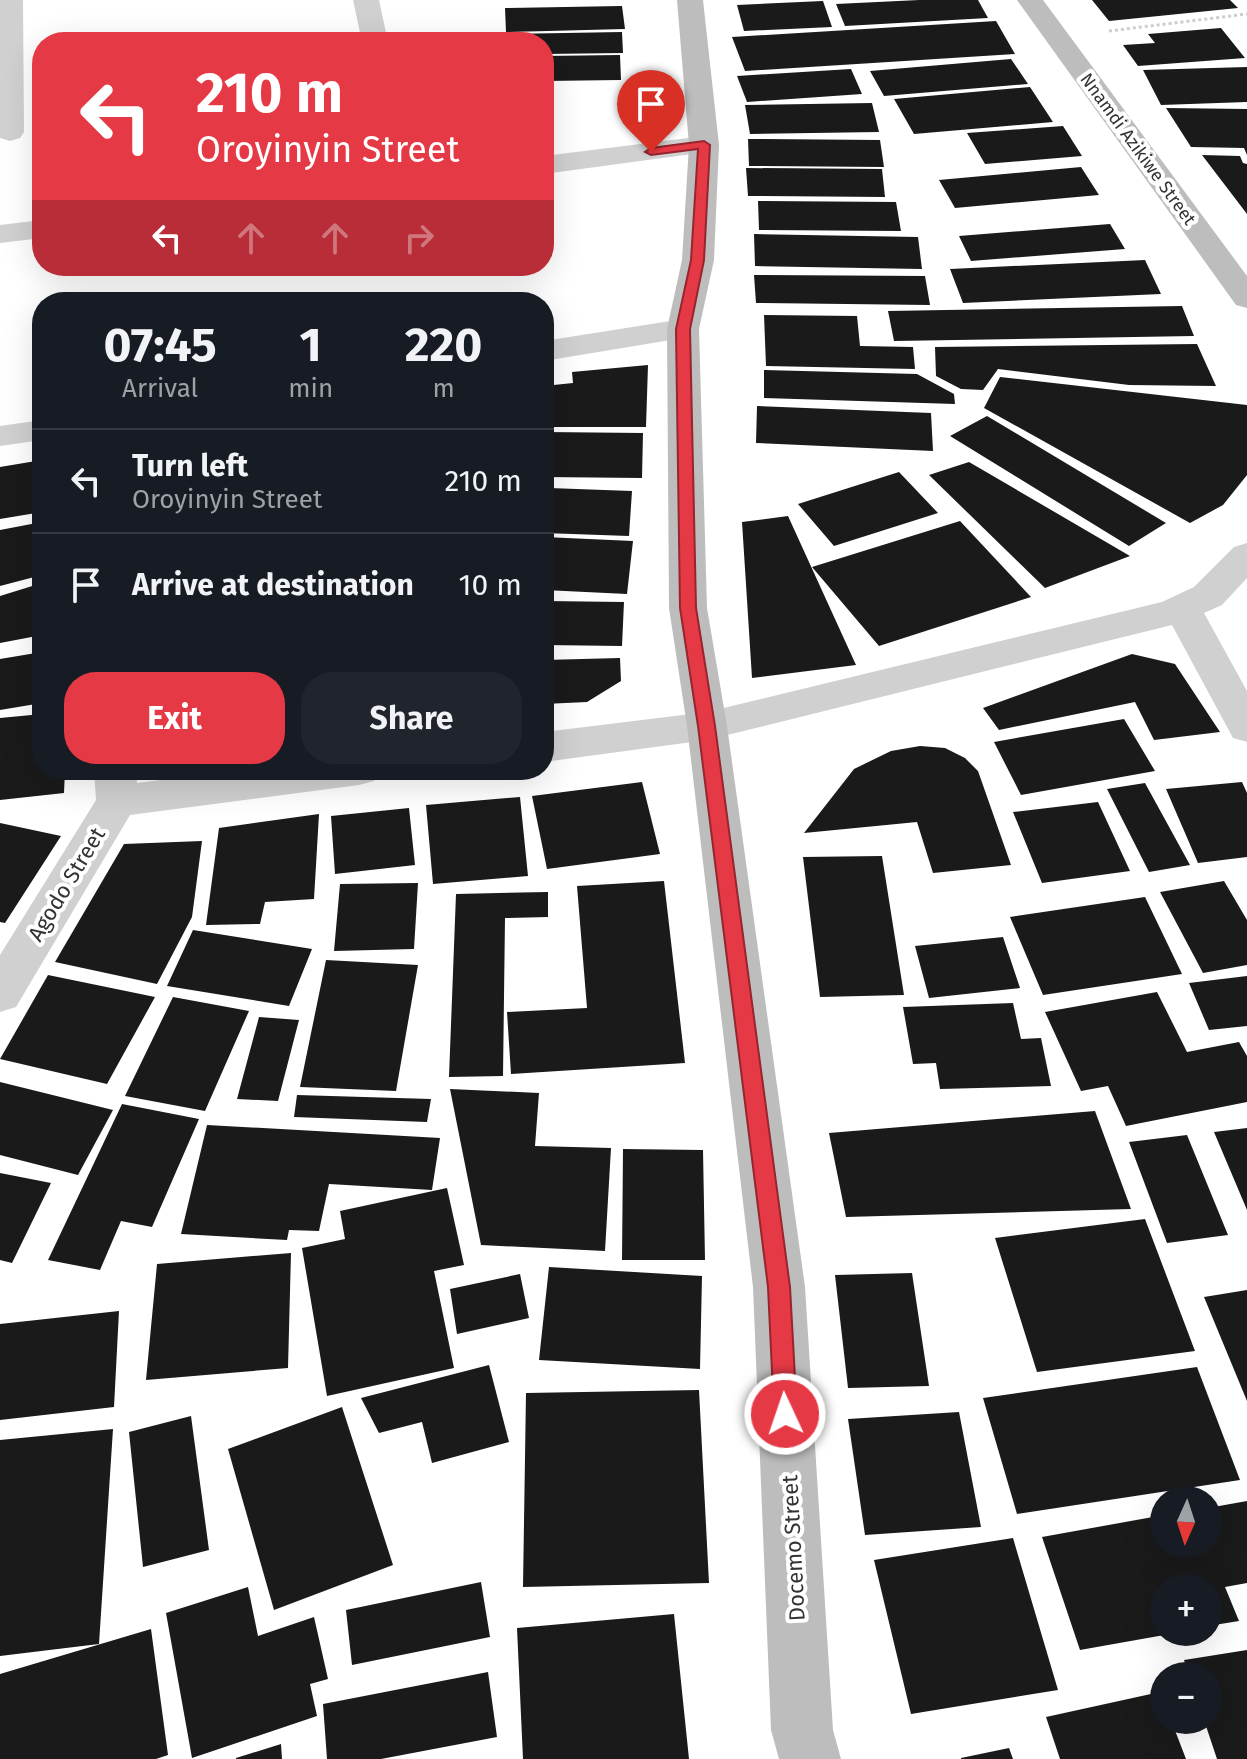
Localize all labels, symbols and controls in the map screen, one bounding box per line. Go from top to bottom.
text: 210 m [196,60,343,127]
icon: left [64,64,168,168]
street label: Nnamdi Azikiwe Street [1075,69,1201,230]
pin [617,70,685,152]
icon: arrive [629,82,673,126]
text: Oroyinyin Street [196,128,459,172]
icon: left [145,216,189,260]
icon: ahead [229,216,273,260]
icon: ahead [313,216,357,260]
icon: right [397,216,441,260]
text: 07:45 [104,316,217,374]
text: 1 [300,316,322,374]
text: 220 [405,316,482,374]
text: Arrival [122,373,198,404]
text: min [288,373,333,404]
text: m [432,373,455,404]
text: Turn left [132,448,248,484]
icon: left [64,459,108,503]
text: 210 m [445,463,522,499]
text: Oroyinyin Street [132,484,322,515]
icon: arrive [64,563,108,607]
text: Arrive at destination [132,567,414,603]
text: 10 m [459,567,522,603]
button: Exit [64,672,285,764]
button: Share [301,672,522,764]
street label: Agodo Street [22,822,111,946]
position arrow [743,1372,827,1456]
street label: Docemo Street [776,1474,811,1622]
north arrow [1150,1486,1222,1558]
map controls [1150,1486,1222,1734]
button: + [1150,1574,1222,1646]
button: − [1150,1662,1222,1734]

